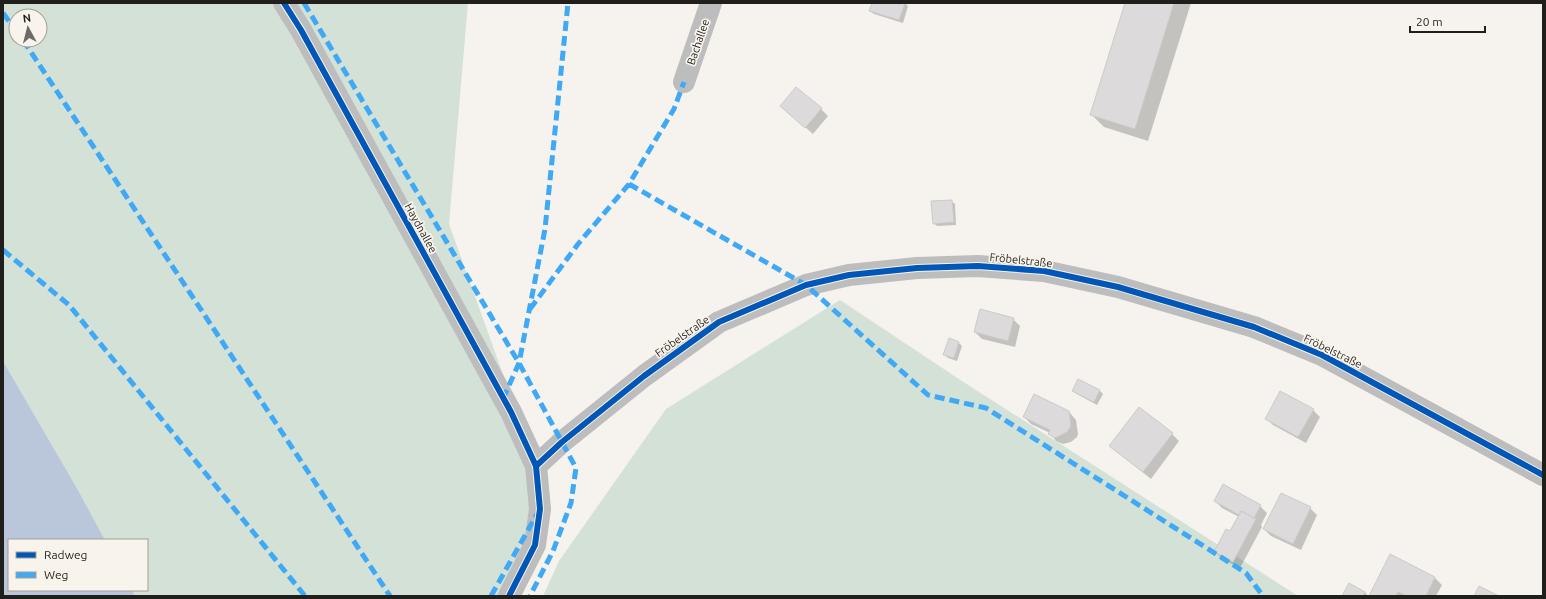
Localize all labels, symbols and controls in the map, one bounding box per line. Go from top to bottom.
north arrow [8,8,48,48]
scale bar [1410,8,1485,34]
text: N [22,12,32,25]
text: 20 m [1416,15,1443,28]
street label: Bachallee [685,18,711,66]
street label: Haydnallee [402,201,440,255]
street label: Fröbelstraße [989,251,1053,269]
street label: Fröbelstraße [653,313,711,359]
street label: Fröbelstraße [1302,332,1364,370]
legend [8,539,148,591]
text: Radweg [44,548,87,561]
text: Weg [44,568,68,581]

